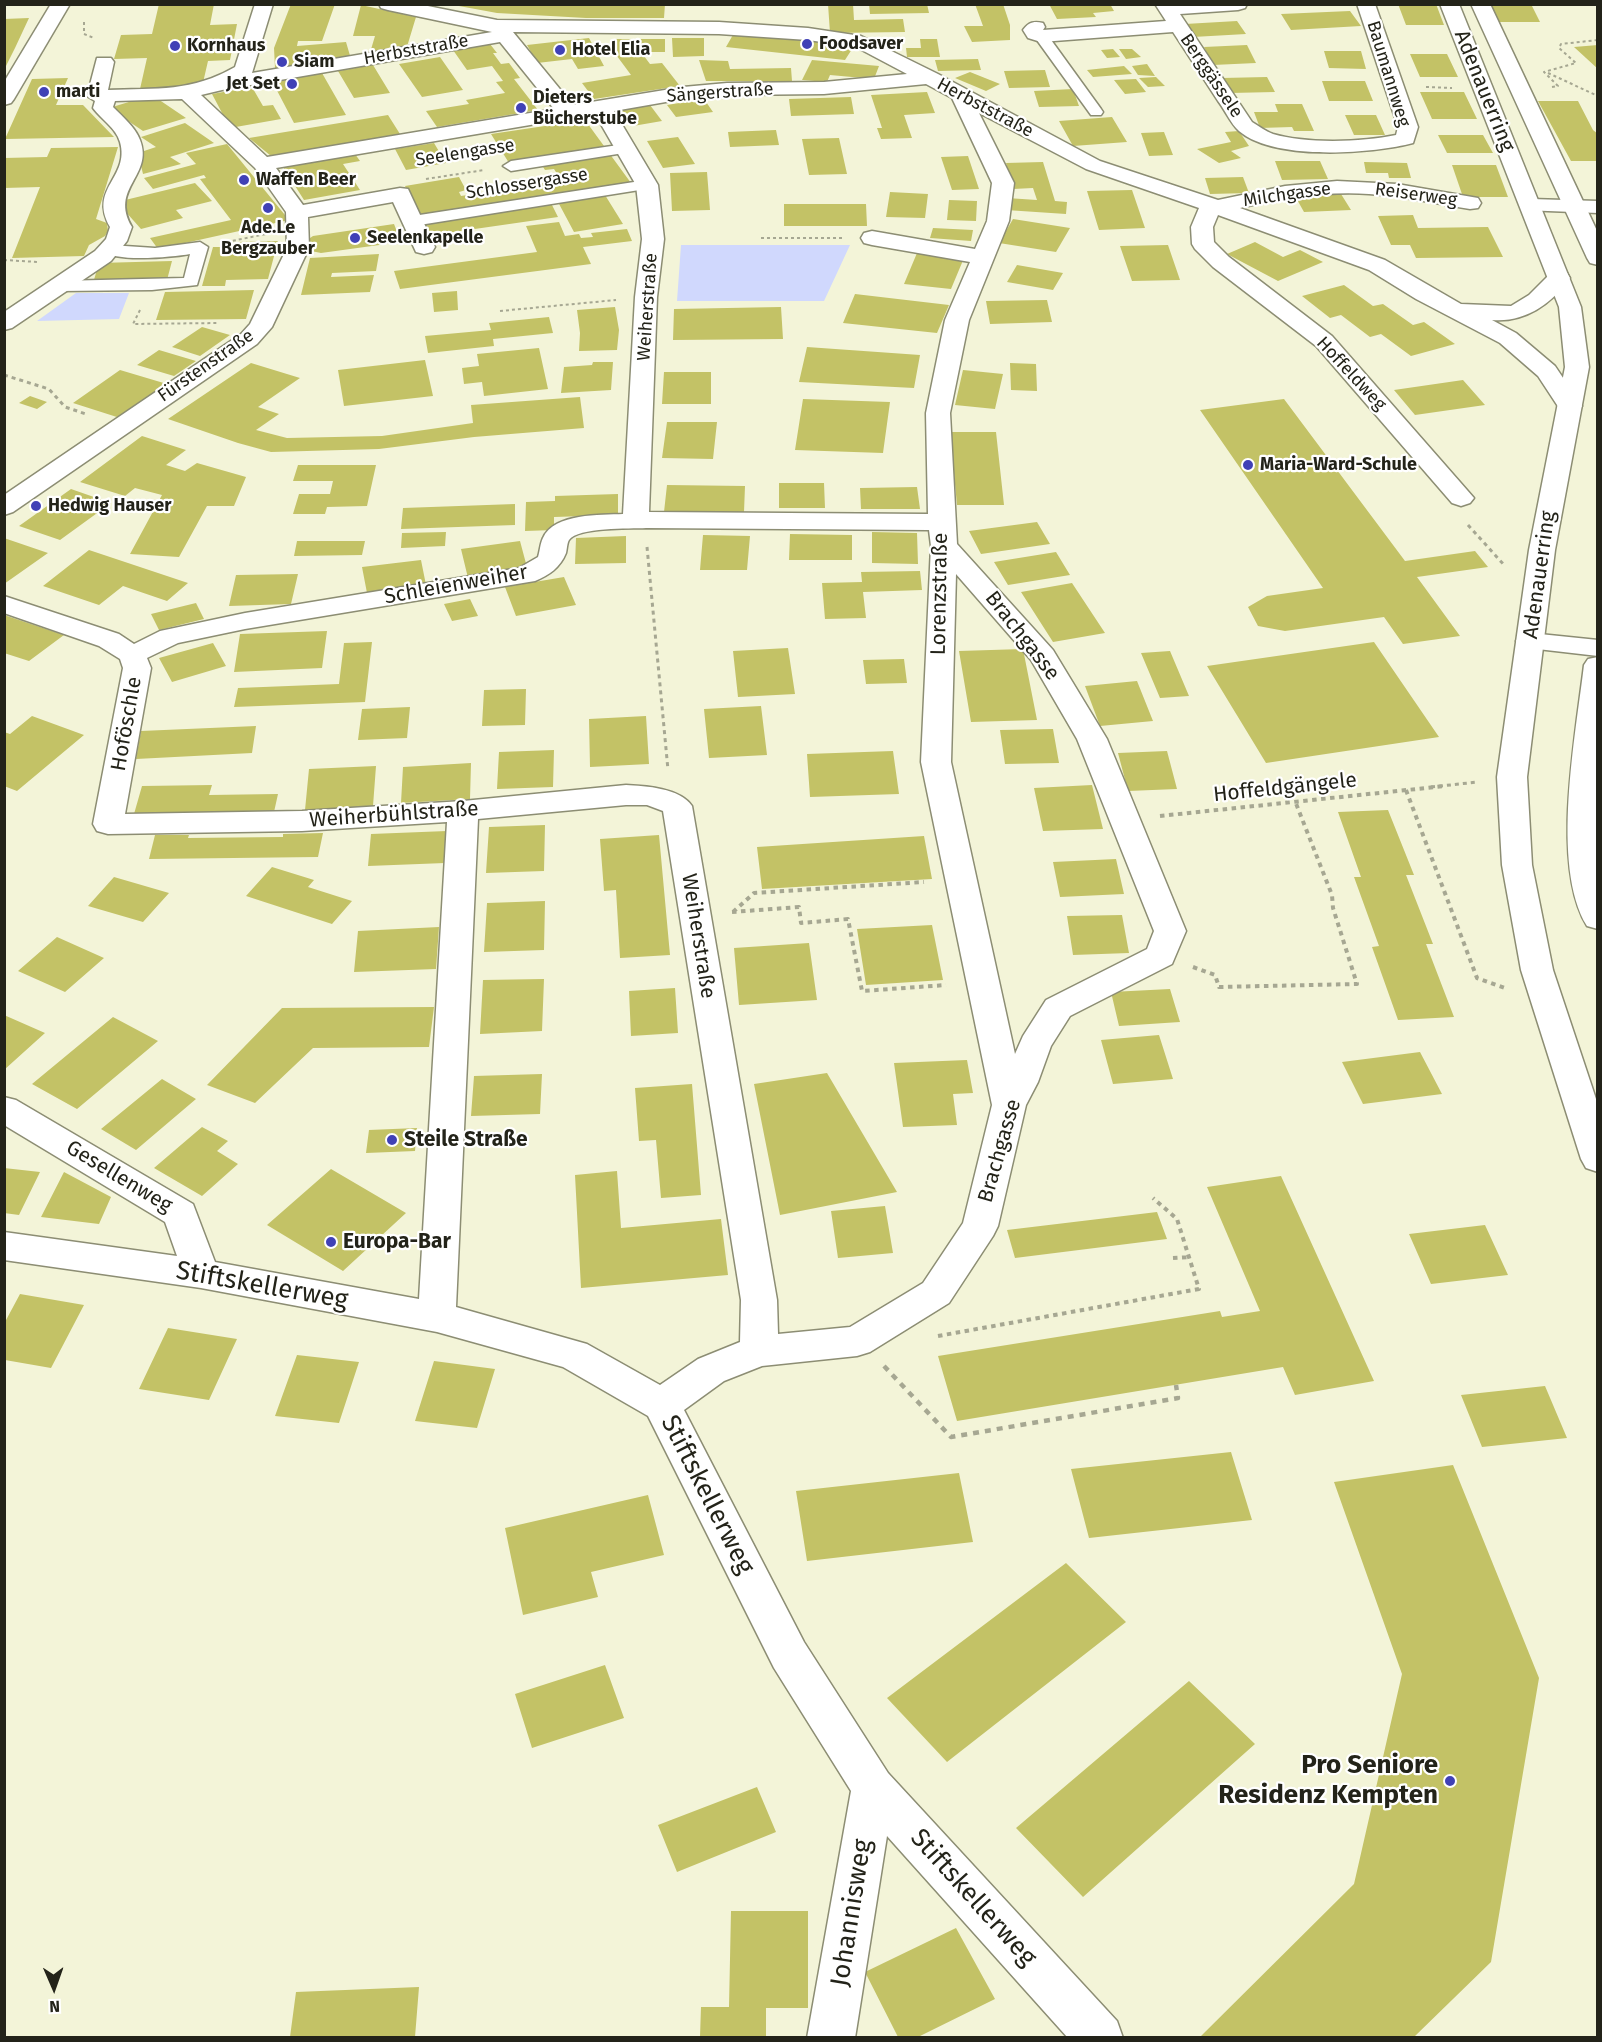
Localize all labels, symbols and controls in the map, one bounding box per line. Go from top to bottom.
street label: Baumannweg [1362,18,1414,130]
street label: Adenauerring [1448,27,1520,155]
street label: Herbststraße [362,30,470,70]
street label: Berggässele [1175,30,1247,122]
place label: Foodsaver [819,33,903,55]
place label: Kornhaus [187,35,265,57]
marker: Foodsaver [800,37,814,51]
marker: Kornhaus [168,39,182,53]
place label: Hotel Elia [572,39,650,61]
marker: Hotel Elia [553,43,567,57]
place label: Siam [294,51,334,73]
marker: Siam [275,55,289,69]
place label: Jet Set [226,73,280,95]
street label: Herbststraße [933,74,1037,142]
marker: Jet Set [285,77,299,91]
street label: Sängerstraße [666,78,774,108]
place label: marti [56,81,100,103]
marker: marti [37,85,51,99]
place label: Dieters Bücherstube [533,87,637,130]
marker: Dieters Bücherstube [514,101,528,115]
street label: Seelengasse [414,135,516,171]
street label: Schlossergasse [465,164,589,204]
place label: Waffen Beer [256,169,356,191]
marker: Waffen Beer [237,173,251,187]
street label: Milchgasse [1242,178,1332,212]
street label: Reiserweg [1374,179,1458,211]
marker: Ade.Le Bergzauber [261,201,275,215]
place label: Ade.Le Bergzauber [221,217,315,260]
place label: Seelenkapelle [367,227,483,249]
marker: Seelenkapelle [348,231,362,245]
street label: Weiherstraße [633,252,663,362]
street label: Fürstenstraße [154,325,258,407]
street label: Hoffeldweg [1312,333,1390,415]
place label: Maria-Ward-Schule [1260,454,1417,476]
marker: Maria-Ward-Schule [1241,458,1255,472]
place label: Hedwig Hauser [48,495,171,517]
marker: Hedwig Hauser [29,499,43,513]
street label: Adenauerring [1519,509,1561,641]
street label: Lorenzstraße [926,533,954,655]
street label: Schleienweiher [382,560,530,610]
street label: Brachgasse [979,586,1065,686]
street label: Hoföschle [106,675,148,773]
street label: Hoffeldgängele [1212,768,1358,808]
street label: Weiherbühlstraße [309,797,479,833]
street label: Weiherstraße [676,872,720,1000]
street label: Brachgasse [973,1096,1027,1206]
place label: Steile Straße [404,1127,528,1153]
marker: Steile Straße [385,1133,399,1147]
street label: Gesellenweg [61,1135,177,1219]
place label: Europa-Bar [343,1229,451,1255]
marker: Europa-Bar [324,1235,338,1249]
street label: Stiftskellerweg [174,1256,350,1316]
street label: Stiftskellerweg [654,1410,760,1580]
place label: Pro Seniore Residenz Kempten [1218,1750,1438,1811]
marker: Pro Seniore Residenz Kempten [1443,1774,1457,1788]
street label: Stiftskellerweg [903,1823,1043,1973]
street label: Johannisweg [825,1837,879,1989]
north arrow [24,1958,84,2018]
text: N [49,1997,60,2016]

